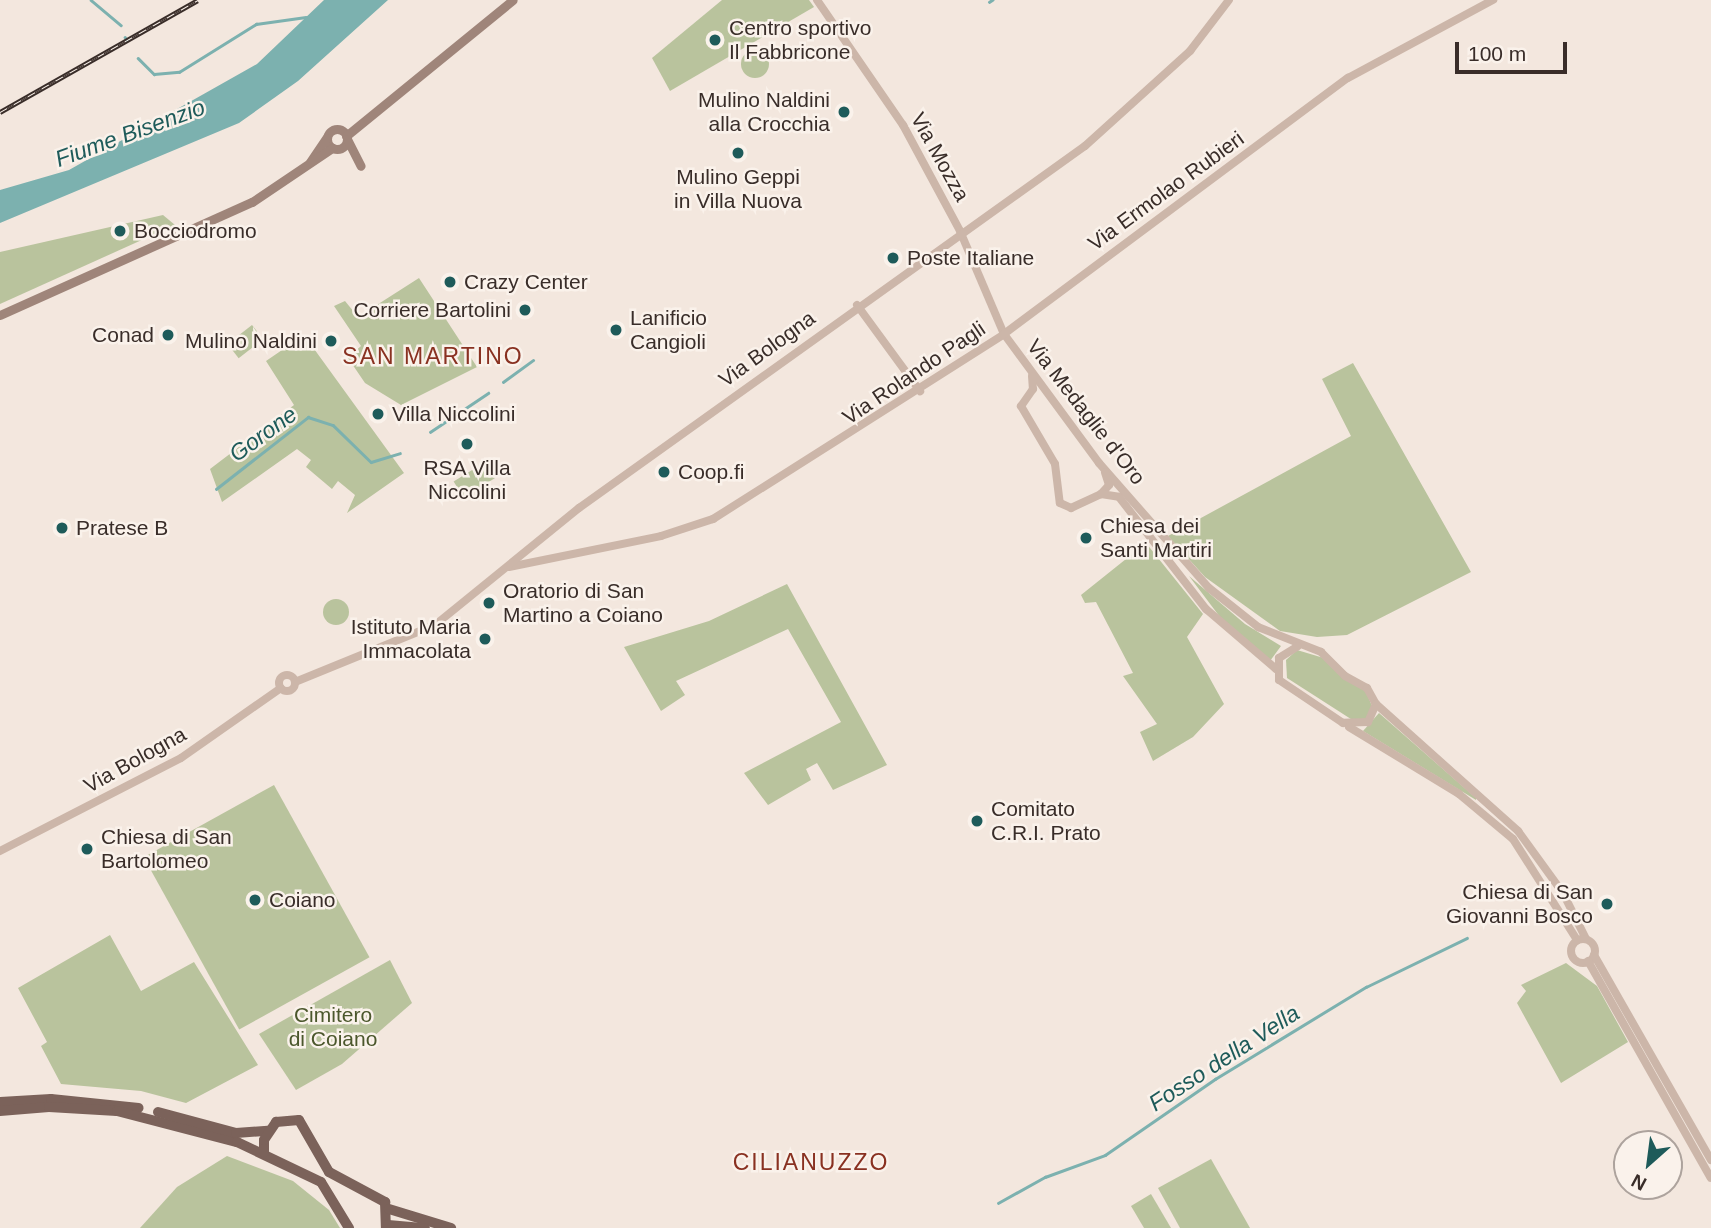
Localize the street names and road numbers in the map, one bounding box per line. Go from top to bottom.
street label: Via Mozza [905,108,975,206]
street label: Via Ermolao Rubieri [1083,126,1249,256]
street label: Via Bologna [714,306,820,392]
street label: Via Rolando Pagli [838,316,990,430]
street label: Via Medaglie d'Oro [1021,334,1151,490]
street label: Via Bologna [80,722,190,798]

